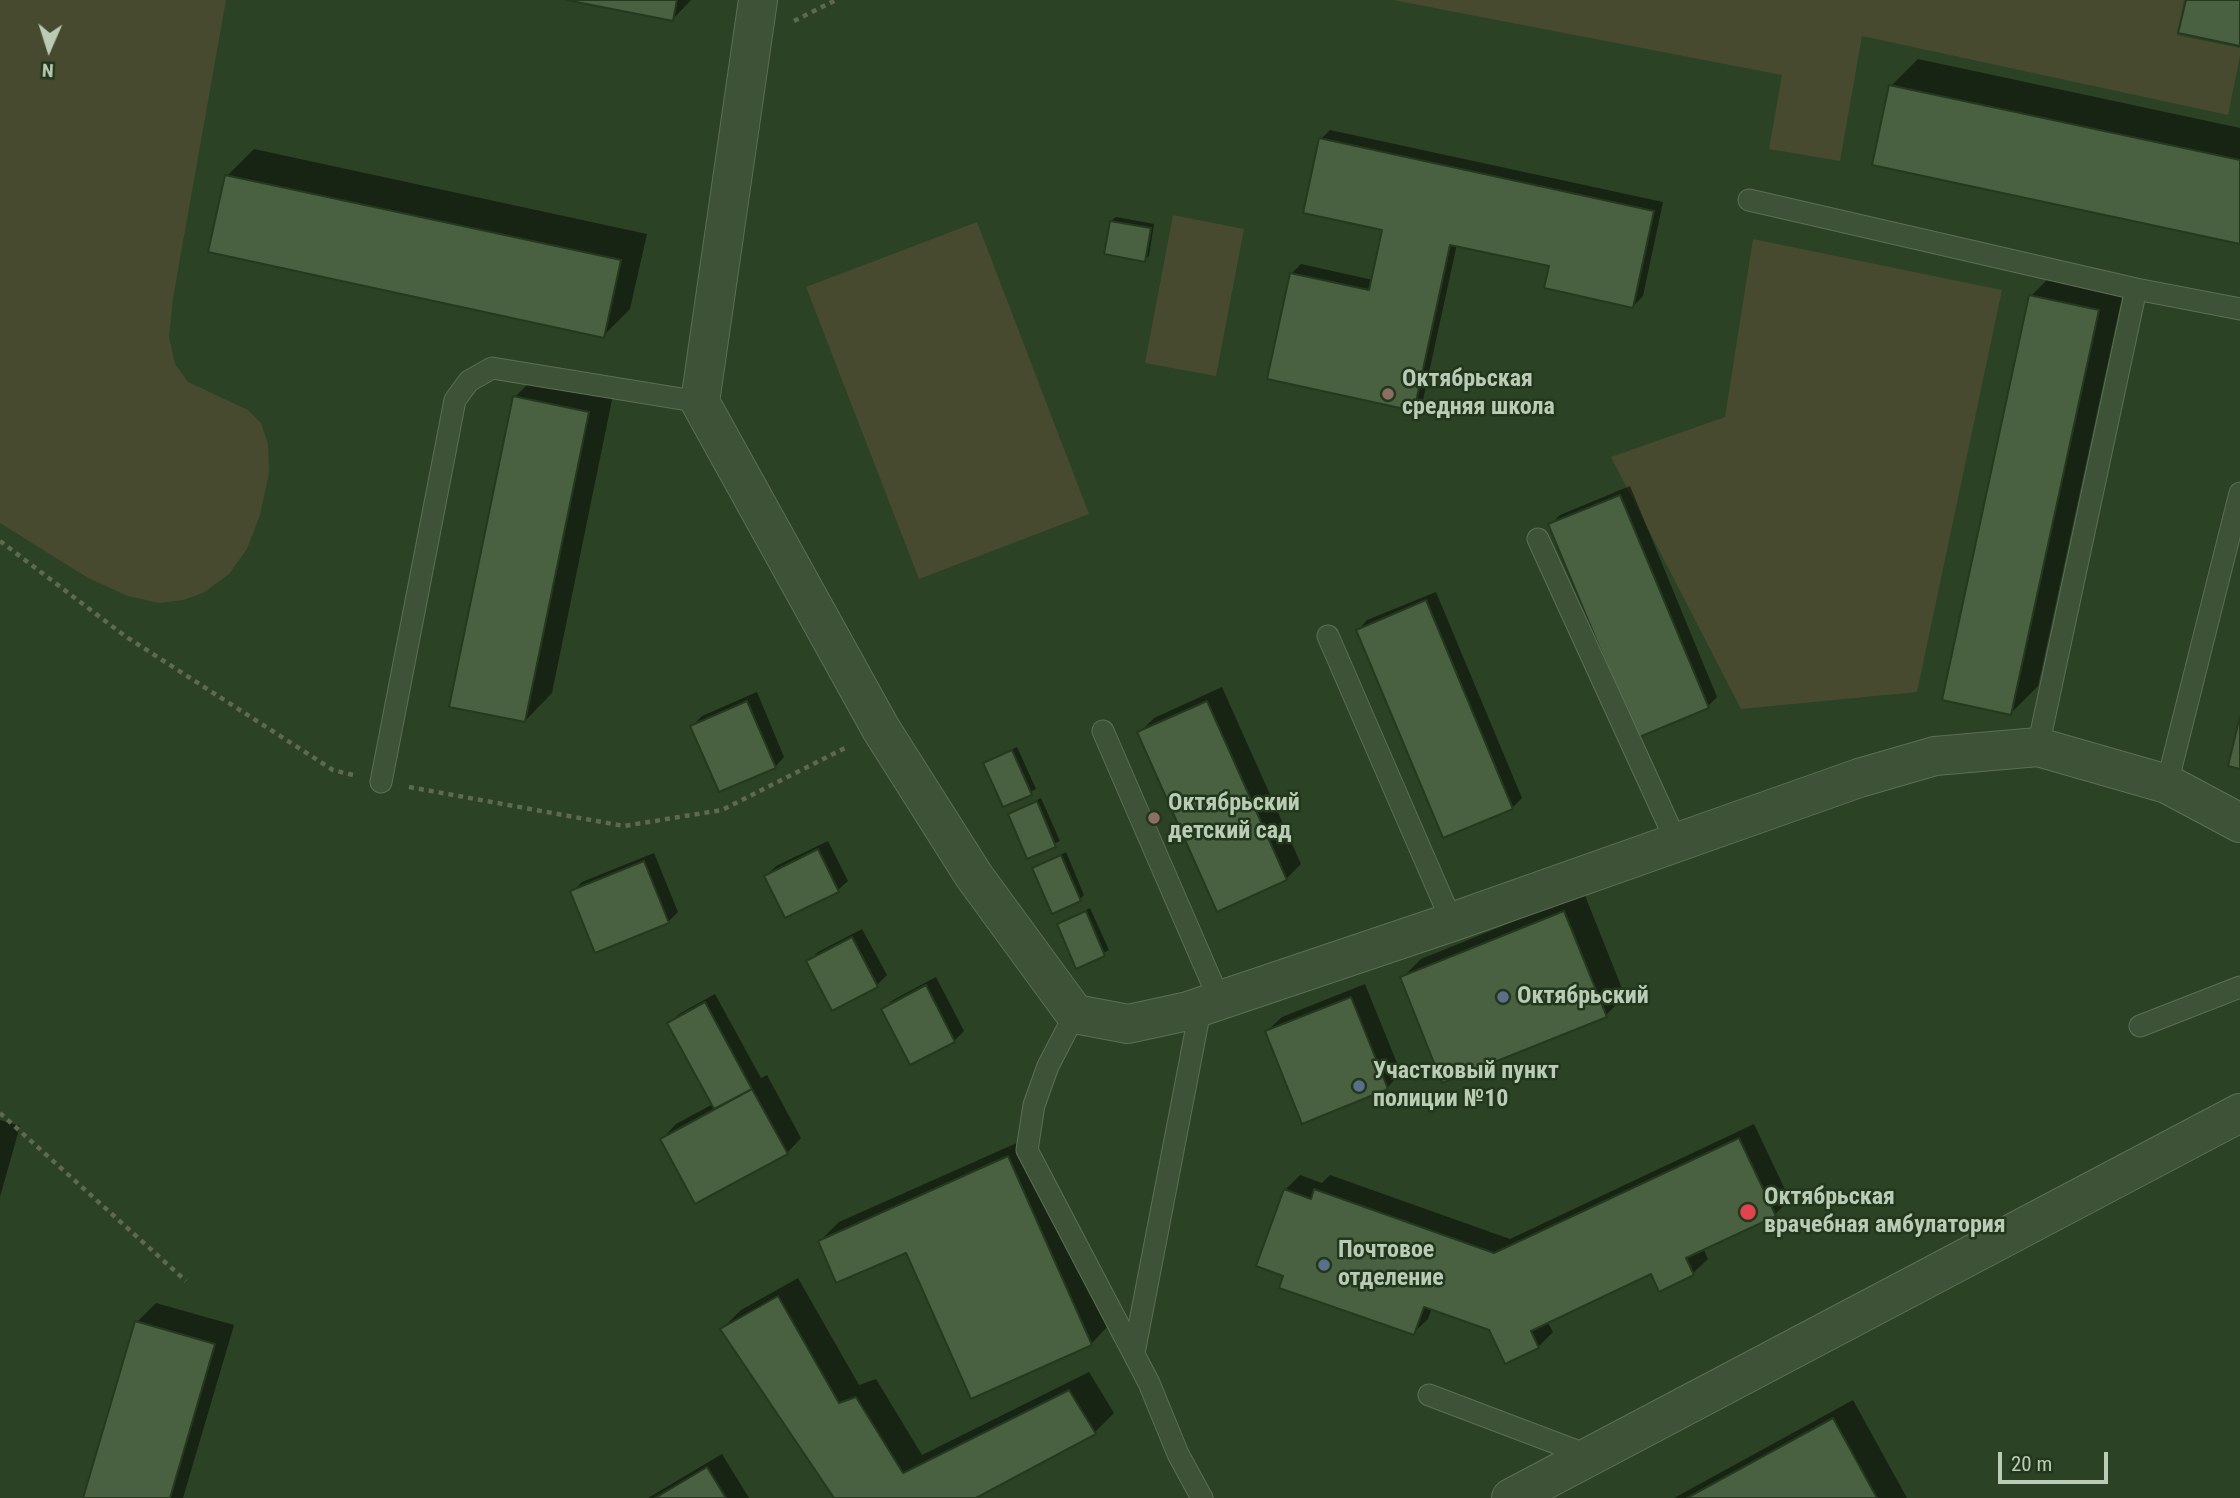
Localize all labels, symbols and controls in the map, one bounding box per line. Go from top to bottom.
north arrow [14,14,84,84]
text: N [41,59,54,82]
place label: Октябрьская средняя школа [1402,366,1555,422]
marker: Октябрьская средняя школа [1380,386,1396,402]
place label: Октябрьский детский сад [1168,790,1300,846]
marker: Октябрьский детский сад [1146,810,1162,826]
place label: Октябрьский [1517,983,1649,1011]
marker: Октябрьский [1495,989,1511,1005]
place label: Участковый пункт полиции №10 [1373,1058,1559,1114]
marker: Участковый пункт полиции №10 [1351,1078,1367,1094]
place label: Октябрьская врачебная амбулатория [1764,1184,2006,1240]
marker: Октябрьская врачебная амбулатория [1738,1202,1758,1222]
place label: Почтовое отделение [1338,1237,1444,1293]
marker: Почтовое отделение [1316,1257,1332,1273]
scale bar [2002,1438,2112,1482]
text: 20 m [2011,1452,2052,1476]

